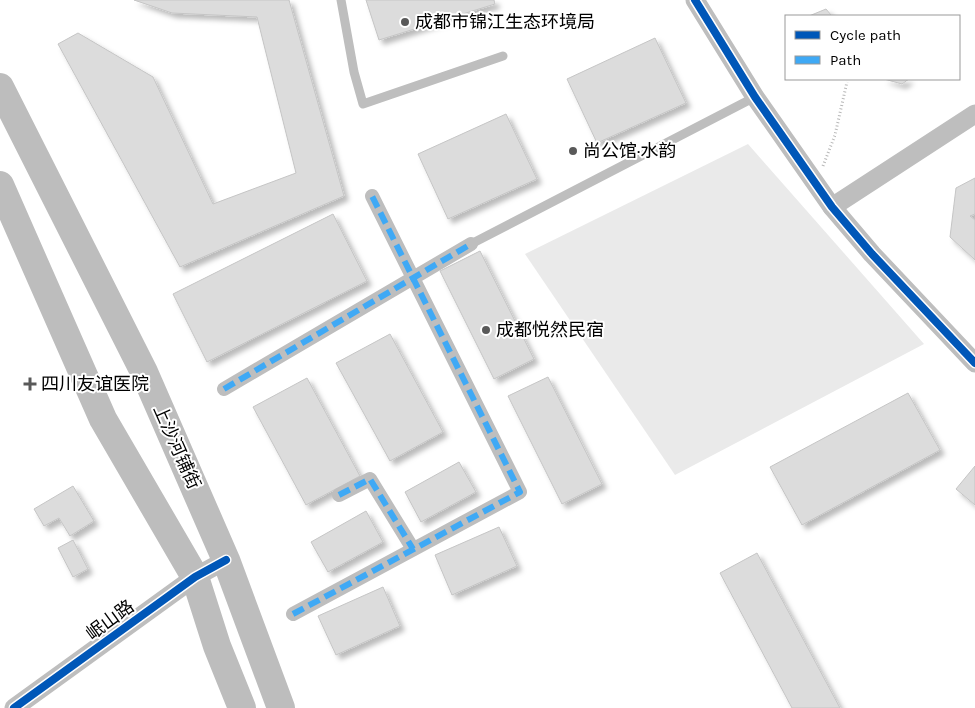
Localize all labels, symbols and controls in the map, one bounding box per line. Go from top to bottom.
place label: 成都市锦江生态环境局 [415,11,595,33]
legend [785,15,960,80]
marker: 成都市锦江生态环境局 [399,16,411,28]
text: Cycle path [830,26,901,44]
text: Path [830,51,861,69]
place label: 尚公馆·水韵 [583,140,676,162]
marker: 尚公馆·水韵 [567,145,579,157]
place label: 成都悦然民宿 [496,319,604,341]
marker: 成都悦然民宿 [480,324,492,336]
place label: 四川友谊医院 [41,373,149,395]
marker: 四川友谊医院 [23,377,37,391]
street label: 上沙河铺街 [149,401,205,493]
street label: 岷山路 [82,595,138,645]

